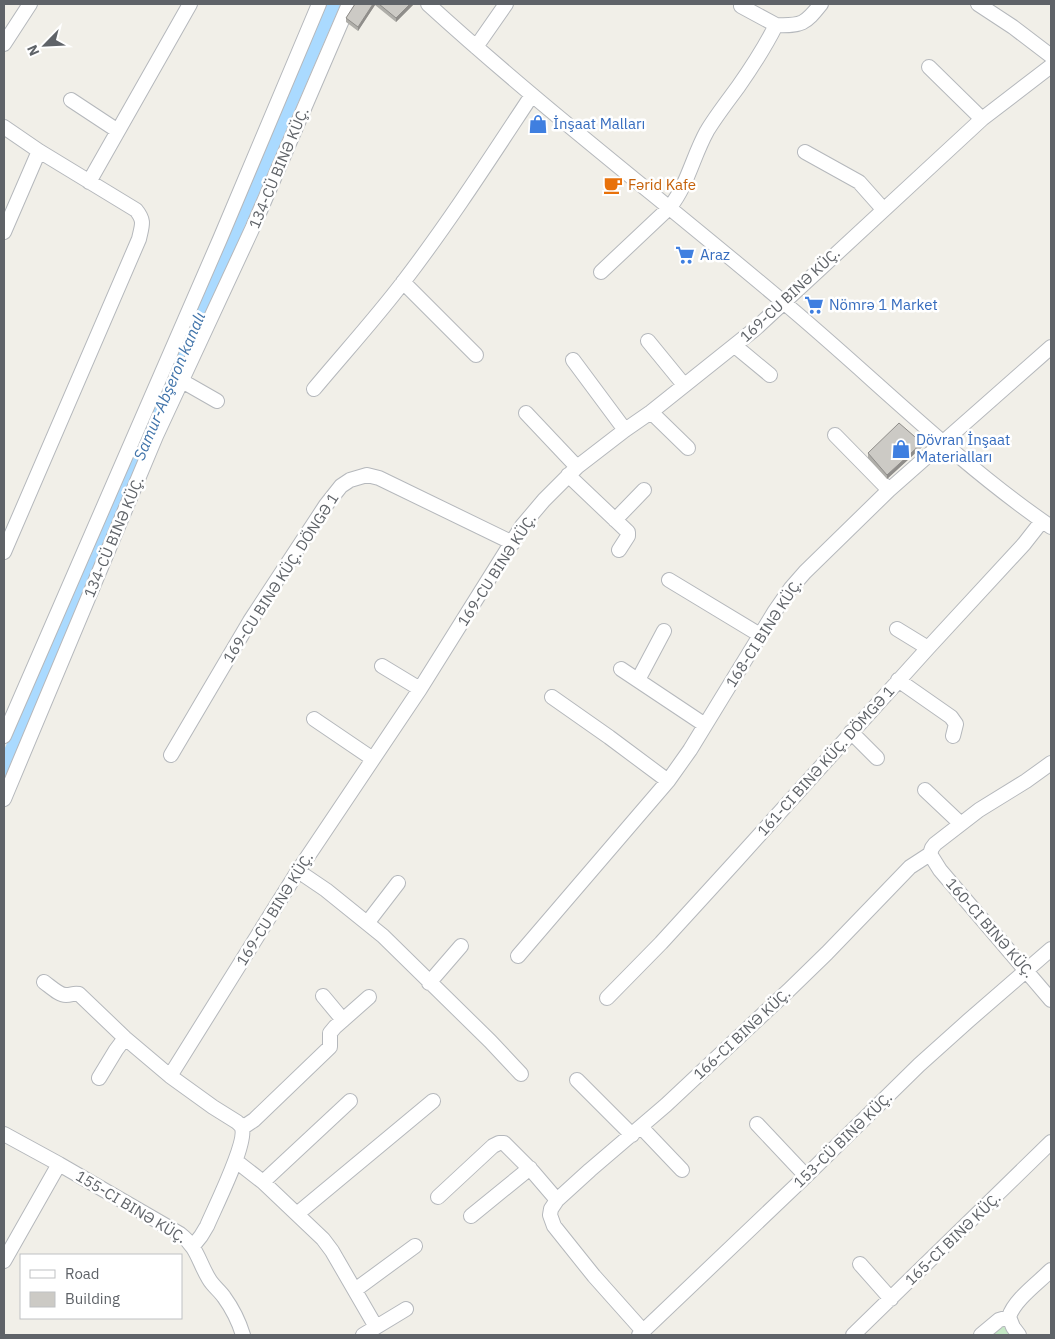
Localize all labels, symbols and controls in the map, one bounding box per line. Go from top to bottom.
north arrow [20,20,70,70]
text: N [23,42,43,59]
street label: 134-CÜ BINƏ KÜÇ. [244,104,313,231]
shop icon: İnşaat Malları [527,113,549,135]
place label: İnşaat Malları [553,114,645,133]
cafe icon: Fərid Kafe [602,174,624,196]
place label: Fərid Kafe [628,175,696,194]
street label: 169-CU BINƏ KÜÇ. [736,243,844,346]
supermarket icon: Araz [674,244,696,266]
place label: Araz [700,245,730,264]
supermarket icon: Nömrə 1 Market [803,294,825,316]
place label: Nömrə 1 Market [829,295,938,314]
water label: Samur-Abşeron kanalı [129,309,209,463]
place label: Dövran İnşaat Materialları [916,430,1010,466]
shop icon: Dövran İnşaat Materialları [890,438,912,460]
street label: 134-CÜ BINƏ KÜÇ. [79,473,148,600]
street label: 169-CU BINƏ KÜÇ. DÖNGƏ 1 [219,489,343,666]
street label: 169-CU BINƏ KÜÇ. [453,510,540,629]
street label: 168-CI BINƏ KÜÇ. [721,575,806,691]
street label: 161-CI BINƏ KÜÇ. DÖMGƏ 1 [753,682,898,840]
street label: 169-CU BINƏ KÜÇ. [232,849,317,969]
street label: 160-CI BINƏ KÜÇ. [942,874,1039,981]
street label: 166-CI BINƏ KÜÇ. [689,984,794,1083]
street label: 153-CÜ BINƏ KÜÇ. [789,1088,896,1192]
street label: 155-CI BINƏ KÜÇ. [72,1166,190,1247]
street label: 165-CI BINƏ KÜÇ. [901,1188,1004,1289]
legend [20,1254,182,1319]
text: Road [65,1264,100,1283]
text: Building [65,1289,120,1308]

